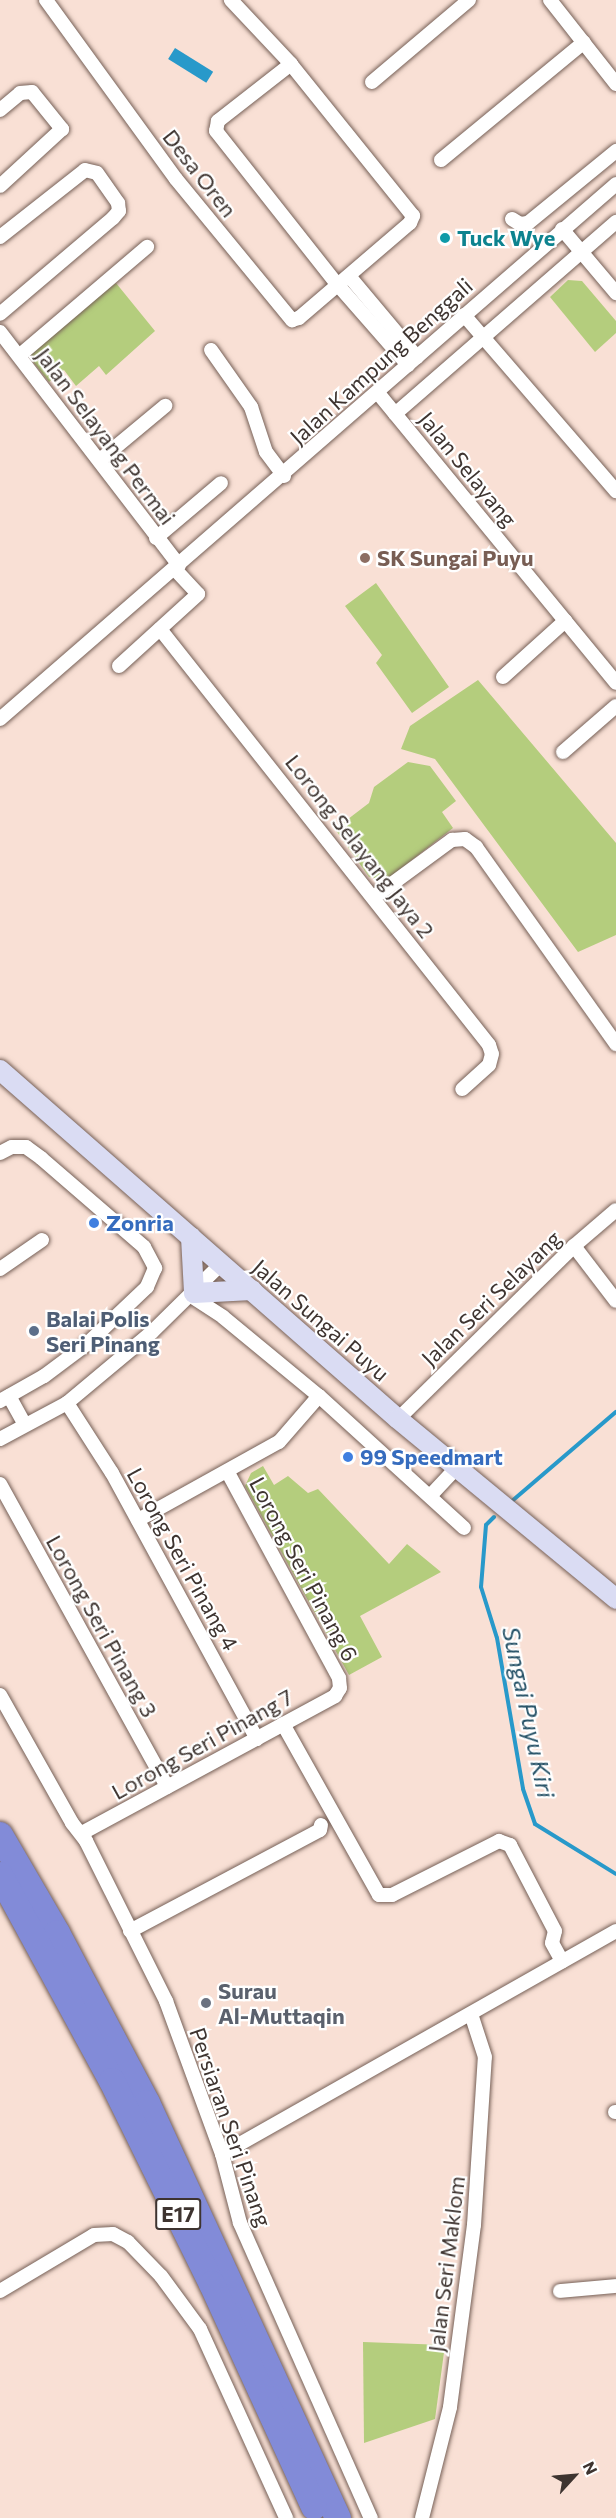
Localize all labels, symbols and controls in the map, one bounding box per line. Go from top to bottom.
street label: Desa Oren [158,124,242,222]
place label: Tuck Wye [457,225,555,251]
marker: Tuck Wye [438,231,452,245]
street label: Jalan Kampung Benggali [284,272,478,450]
street label: Jalan Selayang Permai [31,342,181,530]
street label: Jalan Selayang [414,406,522,532]
place label: SK Sungai Puyu [377,545,534,571]
marker: SK Sungai Puyu [358,551,372,565]
street label: Lorong Selayang Jaya 2 [280,749,440,943]
place label: Zonria [106,1210,174,1236]
marker: Zonria [87,1216,101,1230]
street label: Jalan Seri Selayang [416,1225,566,1371]
street label: Jalan Sungai Puyu [247,1253,395,1387]
place label: Balai Polis Seri Pinang [46,1305,160,1356]
marker: Balai Polis Seri Pinang [27,1324,41,1338]
place label: 99 Speedmart [360,1444,503,1470]
marker: 99 Speedmart [341,1450,355,1464]
street label: Lorong Seri Pinang 4 [122,1463,244,1655]
street label: Lorong Seri Pinang 6 [244,1472,364,1666]
street label: Lorong Seri Pinang 3 [41,1530,163,1722]
water label: Sungai Puyu Kiri [497,1624,561,1800]
street label: Lorong Seri Pinang 7 [107,1683,297,1805]
place label: Surau Al-Muttaqin [218,1977,345,2029]
marker: Surau Al-Muttaqin [199,1996,213,2010]
street label: Persiaran Seri Pinang [185,2024,277,2230]
street label: Jalan Seri Maklom [422,2174,470,2354]
road number: E17 [154,2196,202,2232]
north arrow [544,2446,604,2506]
text: N [579,2458,602,2477]

